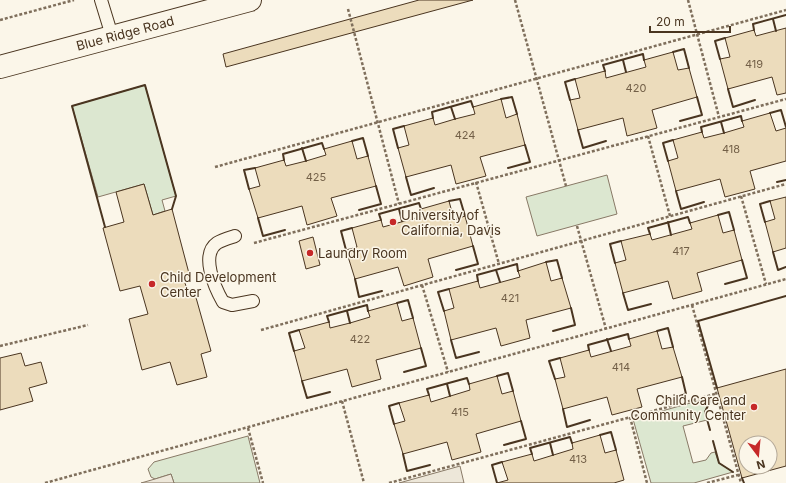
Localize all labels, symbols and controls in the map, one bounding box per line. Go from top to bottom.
scale bar [650,8,730,34]
street label: Blue Ridge Road [74,12,176,54]
text: 20 m [656,14,685,29]
house number: 419 [745,57,763,71]
house number: 420 [626,81,646,95]
house number: 424 [455,128,475,142]
house number: 418 [722,142,740,156]
house number: 425 [306,170,327,184]
place label: University of California, Davis [401,207,501,238]
marker: University of California, Davis [388,217,398,227]
house number: 417 [672,244,690,258]
place label: Laundry Room [318,245,407,261]
marker: Laundry Room [305,248,315,258]
place label: Child Development Center [160,269,276,300]
marker: Child Development Center [147,279,157,289]
house number: 421 [501,291,519,305]
house number: 422 [350,332,370,346]
house number: 414 [612,360,630,374]
place label: Child Care and Community Center [631,392,746,423]
marker: Child Care and Community Center [749,402,759,412]
house number: 415 [451,405,469,419]
north arrow [738,435,778,475]
house number: 413 [569,452,587,466]
text: N [755,457,767,472]

